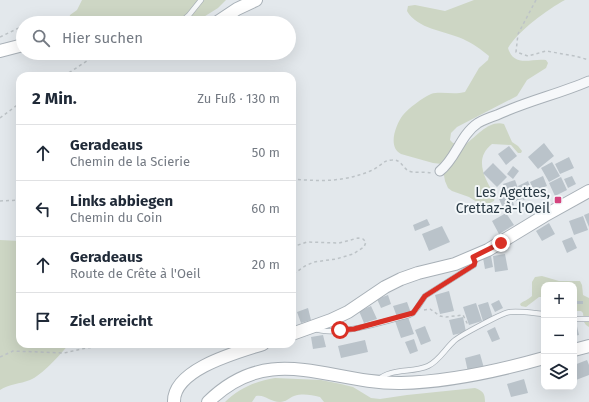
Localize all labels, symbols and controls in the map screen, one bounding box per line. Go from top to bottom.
search box [16,16,296,60]
icon: search [30,27,52,49]
text: Hier suchen [62,29,143,47]
text: 2 Min. [32,88,77,109]
text: Zu Fuß · 130 m [197,91,280,106]
text: Geradeaus [70,136,143,154]
icon: ahead [32,142,54,164]
text: 50 m [252,145,280,160]
text: Chemin de la Scierie [70,154,190,169]
place label: Les Agettes, Crettaz-à-l'Oeil [456,184,550,217]
text: Links abbiegen [70,192,173,210]
marker: Les Agettes, Crettaz-à-l'Oeil [553,195,563,205]
icon: left [32,198,54,220]
text: 60 m [251,201,280,216]
text: Chemin du Coin [70,210,162,225]
route end [492,234,510,252]
text: Geradeaus [70,248,143,266]
icon: ahead [32,254,54,276]
text: 20 m [252,257,280,272]
text: Route de Crête à l'Oeil [70,266,201,281]
map controls [541,282,577,390]
button: + [541,282,577,318]
icon: arrive [32,310,54,332]
text: Ziel erreicht [70,312,153,330]
button: − [541,318,577,354]
route start [331,321,349,339]
button: layers [541,354,577,390]

